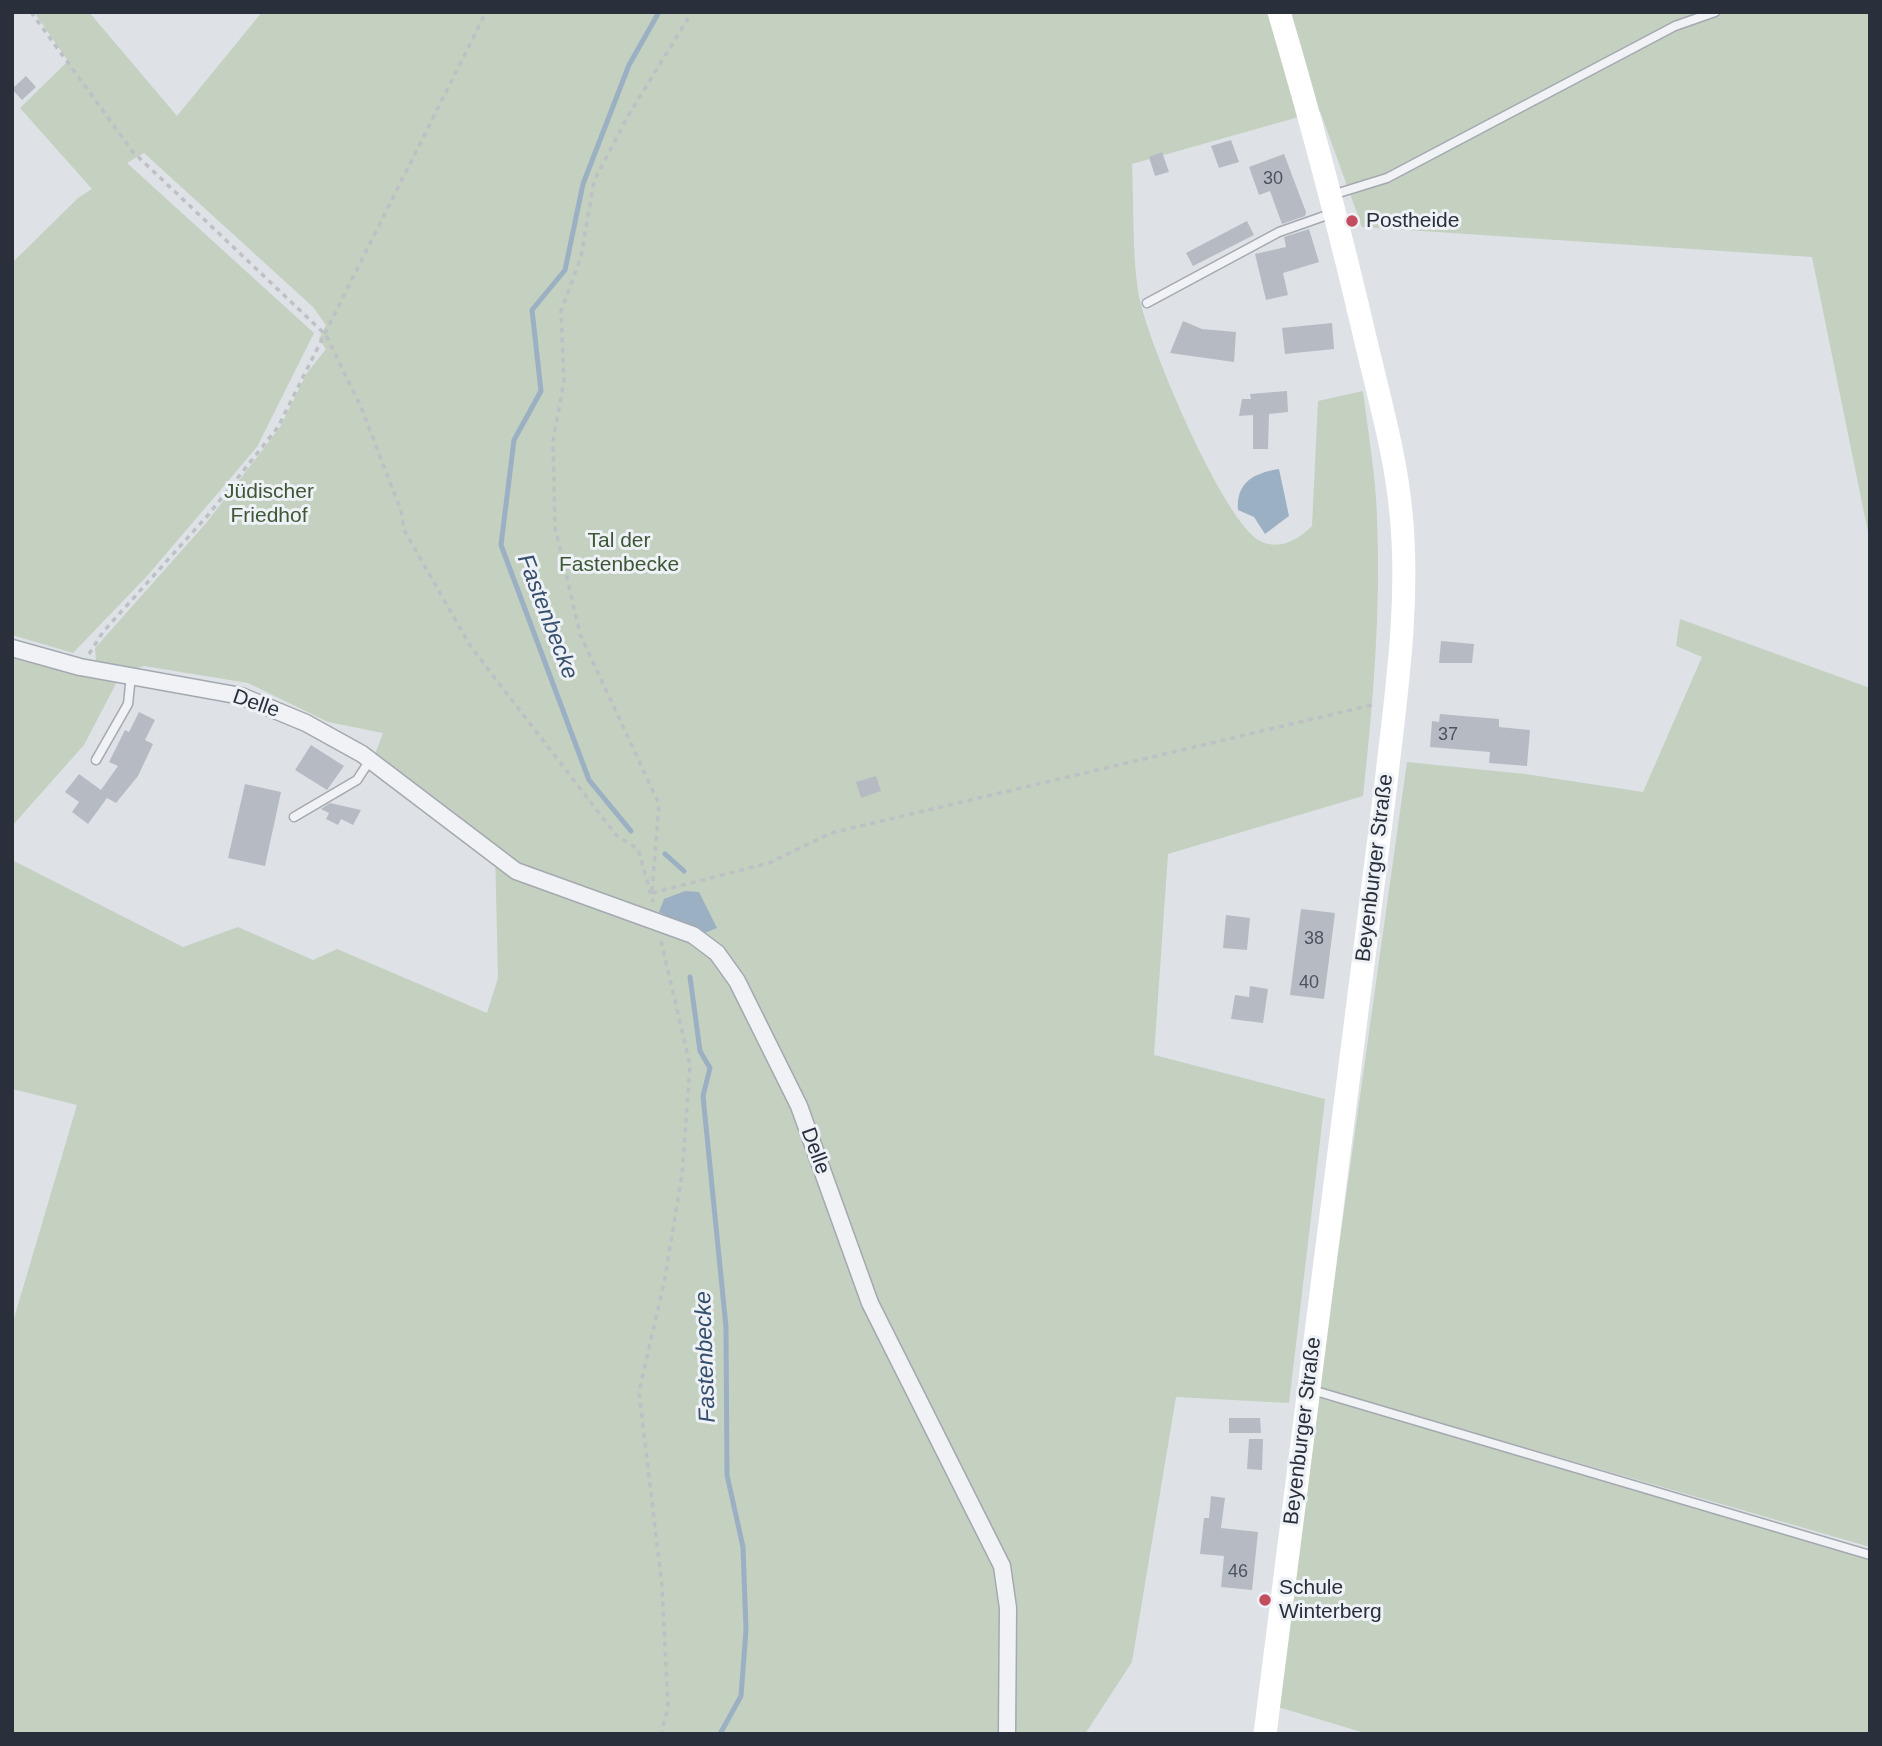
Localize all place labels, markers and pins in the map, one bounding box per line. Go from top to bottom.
place label: Postheide [1366,208,1459,234]
marker: Postheide [1344,213,1360,229]
place label: Schule Winterberg [1279,1575,1382,1625]
marker: Schule Winterberg [1257,1592,1273,1608]

